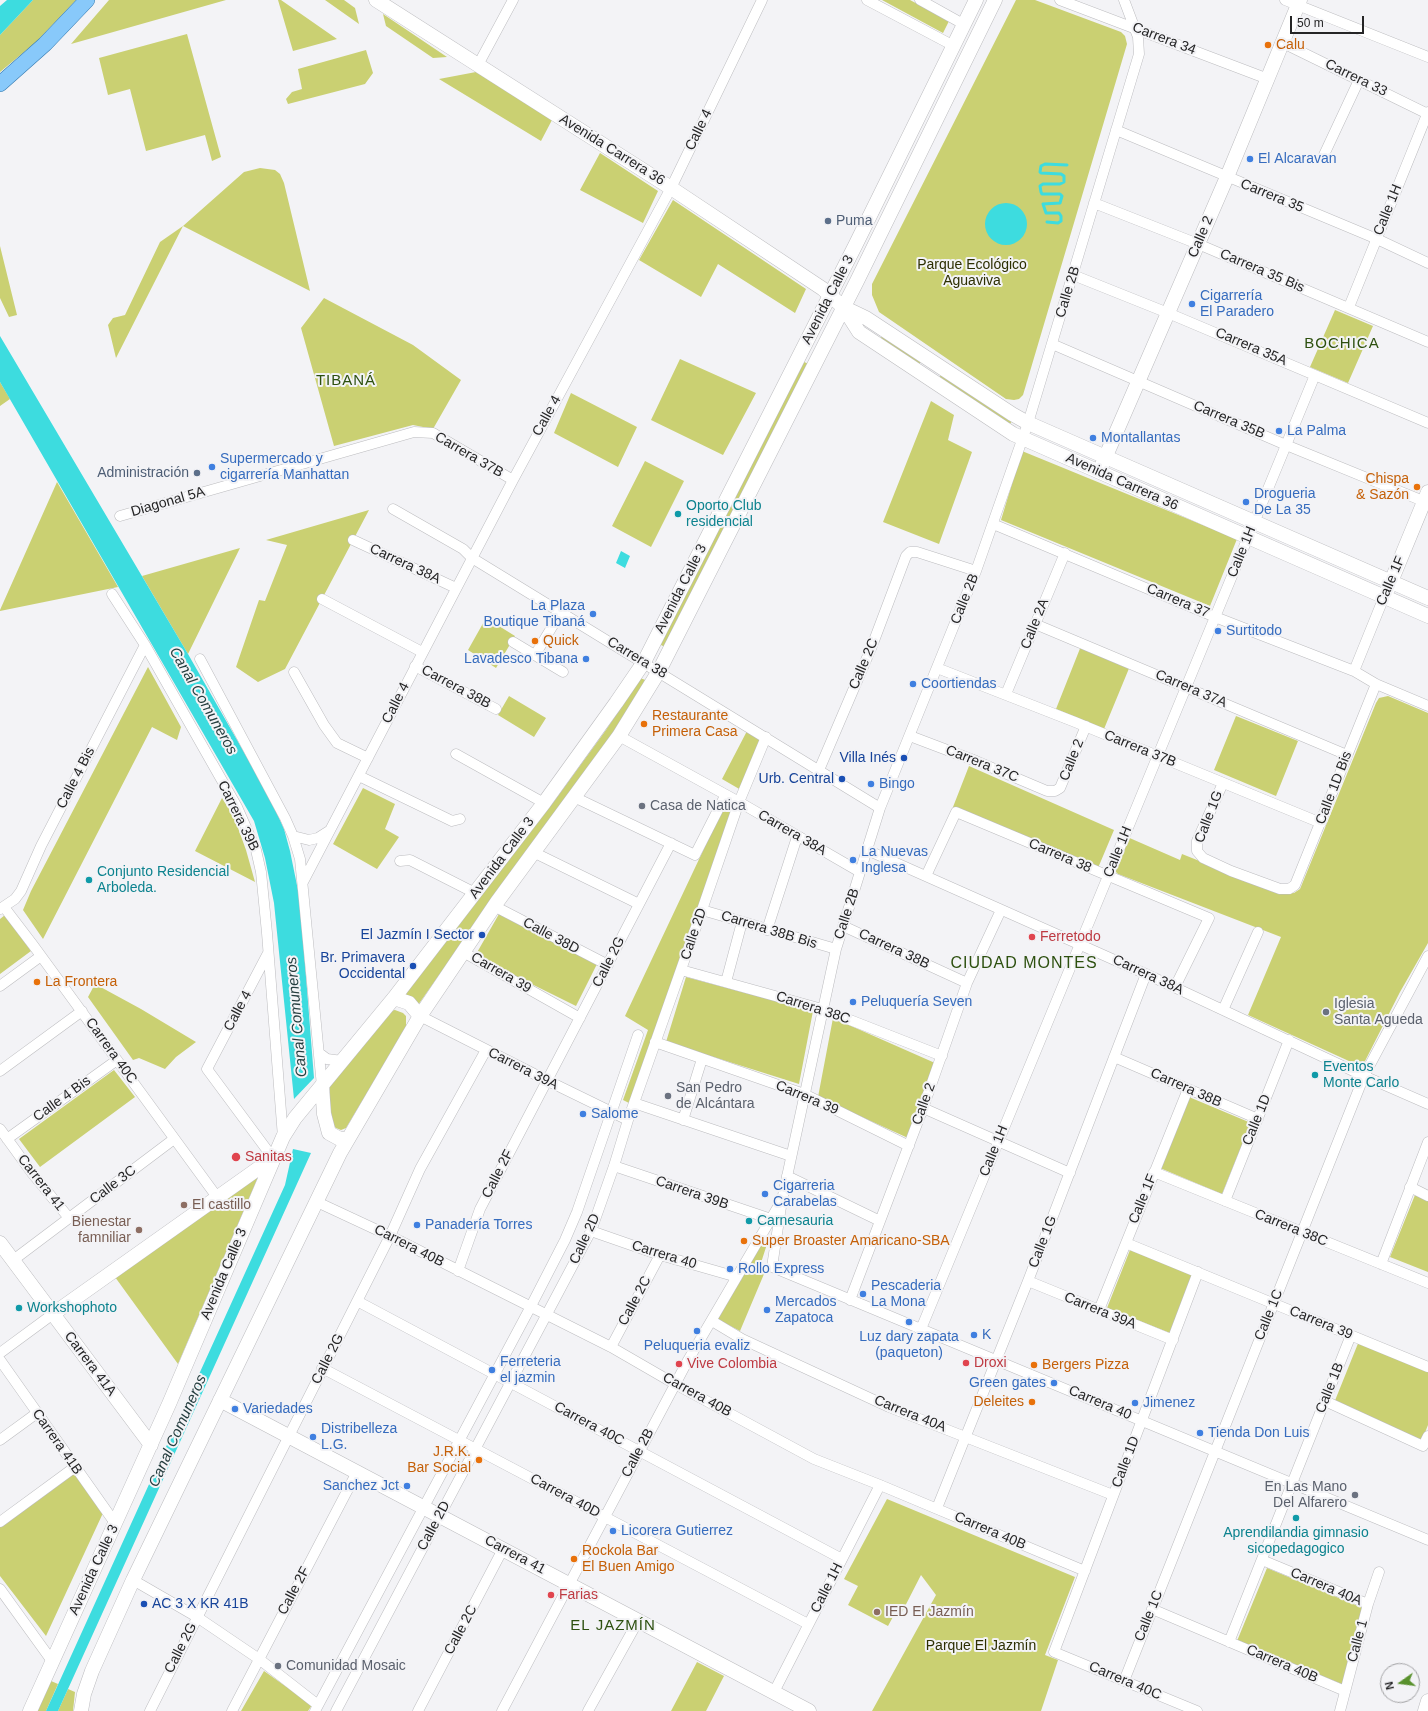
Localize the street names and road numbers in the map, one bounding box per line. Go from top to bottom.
street label: Carrera 34 [1130,19,1198,59]
street label: Carrera 33 [1322,56,1390,100]
street label: Calle 4 [682,107,716,153]
street label: Avenida Carrera 36 [556,111,668,189]
street label: Carrera 35 [1238,176,1306,216]
street label: Calle 1H [1370,182,1406,238]
street label: Calle 2 [1185,214,1217,260]
street label: Carrera 35 Bis [1217,246,1307,296]
street label: Avenida Calle 3 [798,253,858,347]
street label: Calle 2B [1052,264,1084,320]
street label: Carrera 35A [1213,324,1289,370]
street label: Calle 4 [529,393,565,439]
street label: Carrera 35B [1191,397,1267,443]
street label: Carrera 37B [432,429,506,481]
street label: Avenida Carrera 36 [1063,450,1181,514]
street label: Diagonal 5A [129,483,207,521]
street label: Calle 1H [1224,524,1260,580]
street label: Carrera 38A [367,540,443,588]
street label: Avenida Calle 3 [651,542,711,636]
street label: Calle 1F [1373,554,1409,608]
street label: Calle 2B [947,571,983,627]
street label: Carrera 37 [1144,580,1212,622]
street label: Calle 2A [1017,596,1053,652]
street label: Carrera 38 [604,634,670,682]
street label: Calle 2C [846,636,882,692]
street label: Carrera 38B [418,662,494,712]
street label: Carrera 37A [1153,666,1229,712]
street label: Calle 4 [379,680,413,726]
street label: Carrera 37B [1102,727,1178,771]
street label: Calle 2 [1056,737,1088,783]
street label: Carrera 37C [943,742,1021,786]
street label: Calle 4 Bis [53,744,99,812]
street label: Calle 1D Bis [1312,749,1356,827]
street label: Carrera 39B [214,778,262,854]
street label: Calle 1G [1191,789,1227,845]
street label: Carrera 38A [755,807,829,859]
street label: Avenida Calle 3 [466,814,538,902]
street label: Calle 1H [1100,824,1136,880]
street label: Carrera 38 [1026,835,1094,877]
street label: Calle 2B [831,886,863,942]
street label: Calle 2D [677,906,711,962]
street label: Carrera 38B Bis [719,907,819,953]
street label: Calle 38D [520,914,582,958]
street label: Carrera 38B [856,925,932,973]
street label: Calle 2G [589,934,629,990]
street label: Carrera 39 [468,949,534,997]
street label: Carrera 38A [1110,951,1186,999]
street label: Calle 4 [220,988,256,1034]
street label: Carrera 38C [774,988,852,1028]
street label: Carrera 40C [82,1015,140,1087]
street label: Carrera 39A [485,1044,561,1094]
street label: Carrera 38B [1148,1065,1224,1111]
street label: Calle 4 Bis [30,1073,94,1125]
street label: Carrera 39 [773,1077,841,1119]
street label: Calle 2 [909,1081,939,1127]
street label: Calle 1D [1239,1092,1275,1148]
street label: Calle 1H [976,1123,1012,1179]
street label: Calle 2F [479,1147,517,1201]
street label: Carrera 41 [14,1151,68,1215]
street label: Calle 3C [87,1162,139,1208]
street label: Calle 1F [1125,1172,1161,1226]
street label: Carrera 39B [653,1173,731,1213]
street label: Carrera 38C [1252,1206,1330,1250]
street label: Calle 2D [566,1211,604,1267]
street label: Calle 1G [1025,1214,1061,1270]
street label: Carrera 40B [371,1221,447,1271]
street label: Avenida Calle 3 [197,1226,251,1322]
street label: Carrera 40 [630,1237,698,1273]
street label: Calle 2C [615,1273,655,1329]
street label: Calle 1C [1251,1287,1287,1343]
street label: Carrera 39A [1062,1289,1138,1333]
street label: Carrera 39 [1287,1303,1355,1343]
street label: Carrera 41A [60,1328,120,1400]
street label: Calle 2G [308,1331,348,1387]
street label: Calle 1B [1312,1360,1348,1416]
street label: Carrera 40B [660,1369,734,1421]
street label: Carrera 40 [1066,1382,1134,1424]
street label: Carrera 40A [872,1392,948,1436]
street label: Carrera 40C [551,1399,627,1449]
street label: Carrera 41B [28,1406,86,1478]
street label: Calle 2B [618,1426,658,1480]
street label: Calle 1D [1109,1434,1143,1490]
street label: Carrera 40D [527,1471,603,1521]
street label: Calle 2D [414,1498,454,1554]
street label: Carrera 40B [952,1508,1028,1554]
street label: Avenida Calle 3 [66,1522,122,1618]
street label: Carrera 41 [482,1532,548,1578]
street label: Calle 1H [807,1560,847,1616]
street label: Calle 2F [274,1564,314,1618]
street label: Carrera 40A [1288,1564,1364,1610]
street label: Calle 1C [1131,1588,1167,1644]
street label: Calle 2C [441,1602,481,1658]
street label: Calle 1 [1344,1618,1372,1664]
street label: Calle 2G [161,1620,201,1676]
street label: Carrera 40B [1244,1641,1320,1687]
street label: Carrera 40C [1086,1658,1164,1704]

